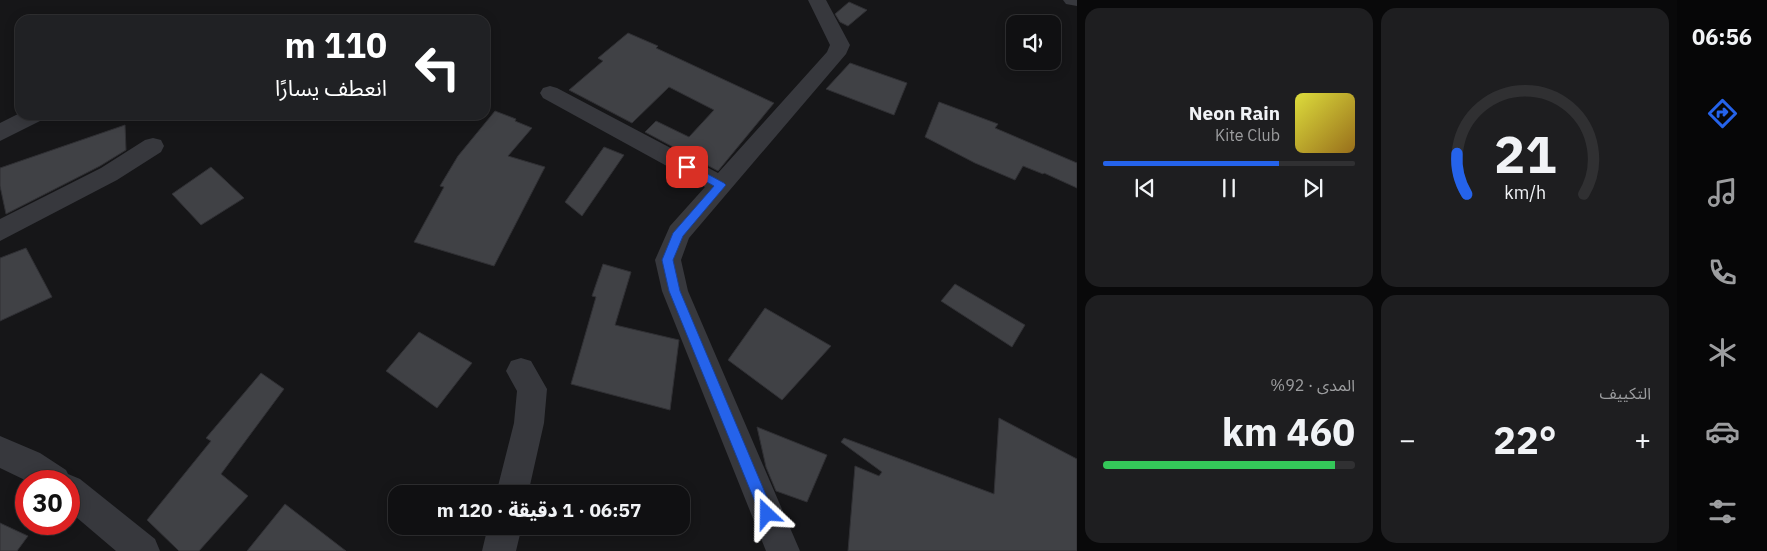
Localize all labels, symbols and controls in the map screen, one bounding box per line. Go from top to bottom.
map controls [1006,15,1061,70]
button: sound [1006,15,1061,70]
text: 110 m [284,22,387,68]
text: 06:56 [1692,22,1752,51]
icon: left [405,35,470,100]
text: انعطف يسارًا [275,73,387,102]
icon: directions [1705,96,1740,131]
text: Neon Rain [1189,101,1280,125]
text: 21 [1494,120,1556,187]
text: Kite Club [1215,125,1280,145]
pin [666,146,708,188]
icon: arrive [673,153,701,181]
icon: previous [1131,174,1159,202]
icon: pause [1215,174,1243,202]
icon: next [1299,174,1327,202]
icon: music [1705,175,1740,210]
text: km/h [1504,181,1546,204]
icon: phone [1705,255,1740,290]
icon: climate [1705,335,1740,370]
text: المدى · 92% [1270,375,1355,395]
text: التكييف [1599,383,1651,403]
text: 460 km [1222,407,1355,456]
icon: car [1705,414,1740,449]
text: 22° [1493,415,1557,464]
text: − [1399,421,1416,458]
text: + [1634,421,1651,458]
speed limit sign: 30 [15,470,80,535]
position arrow [740,487,792,539]
icon: filters [1705,494,1740,529]
text: 06:57 · 1 دقيقة · 120 m [437,498,641,522]

